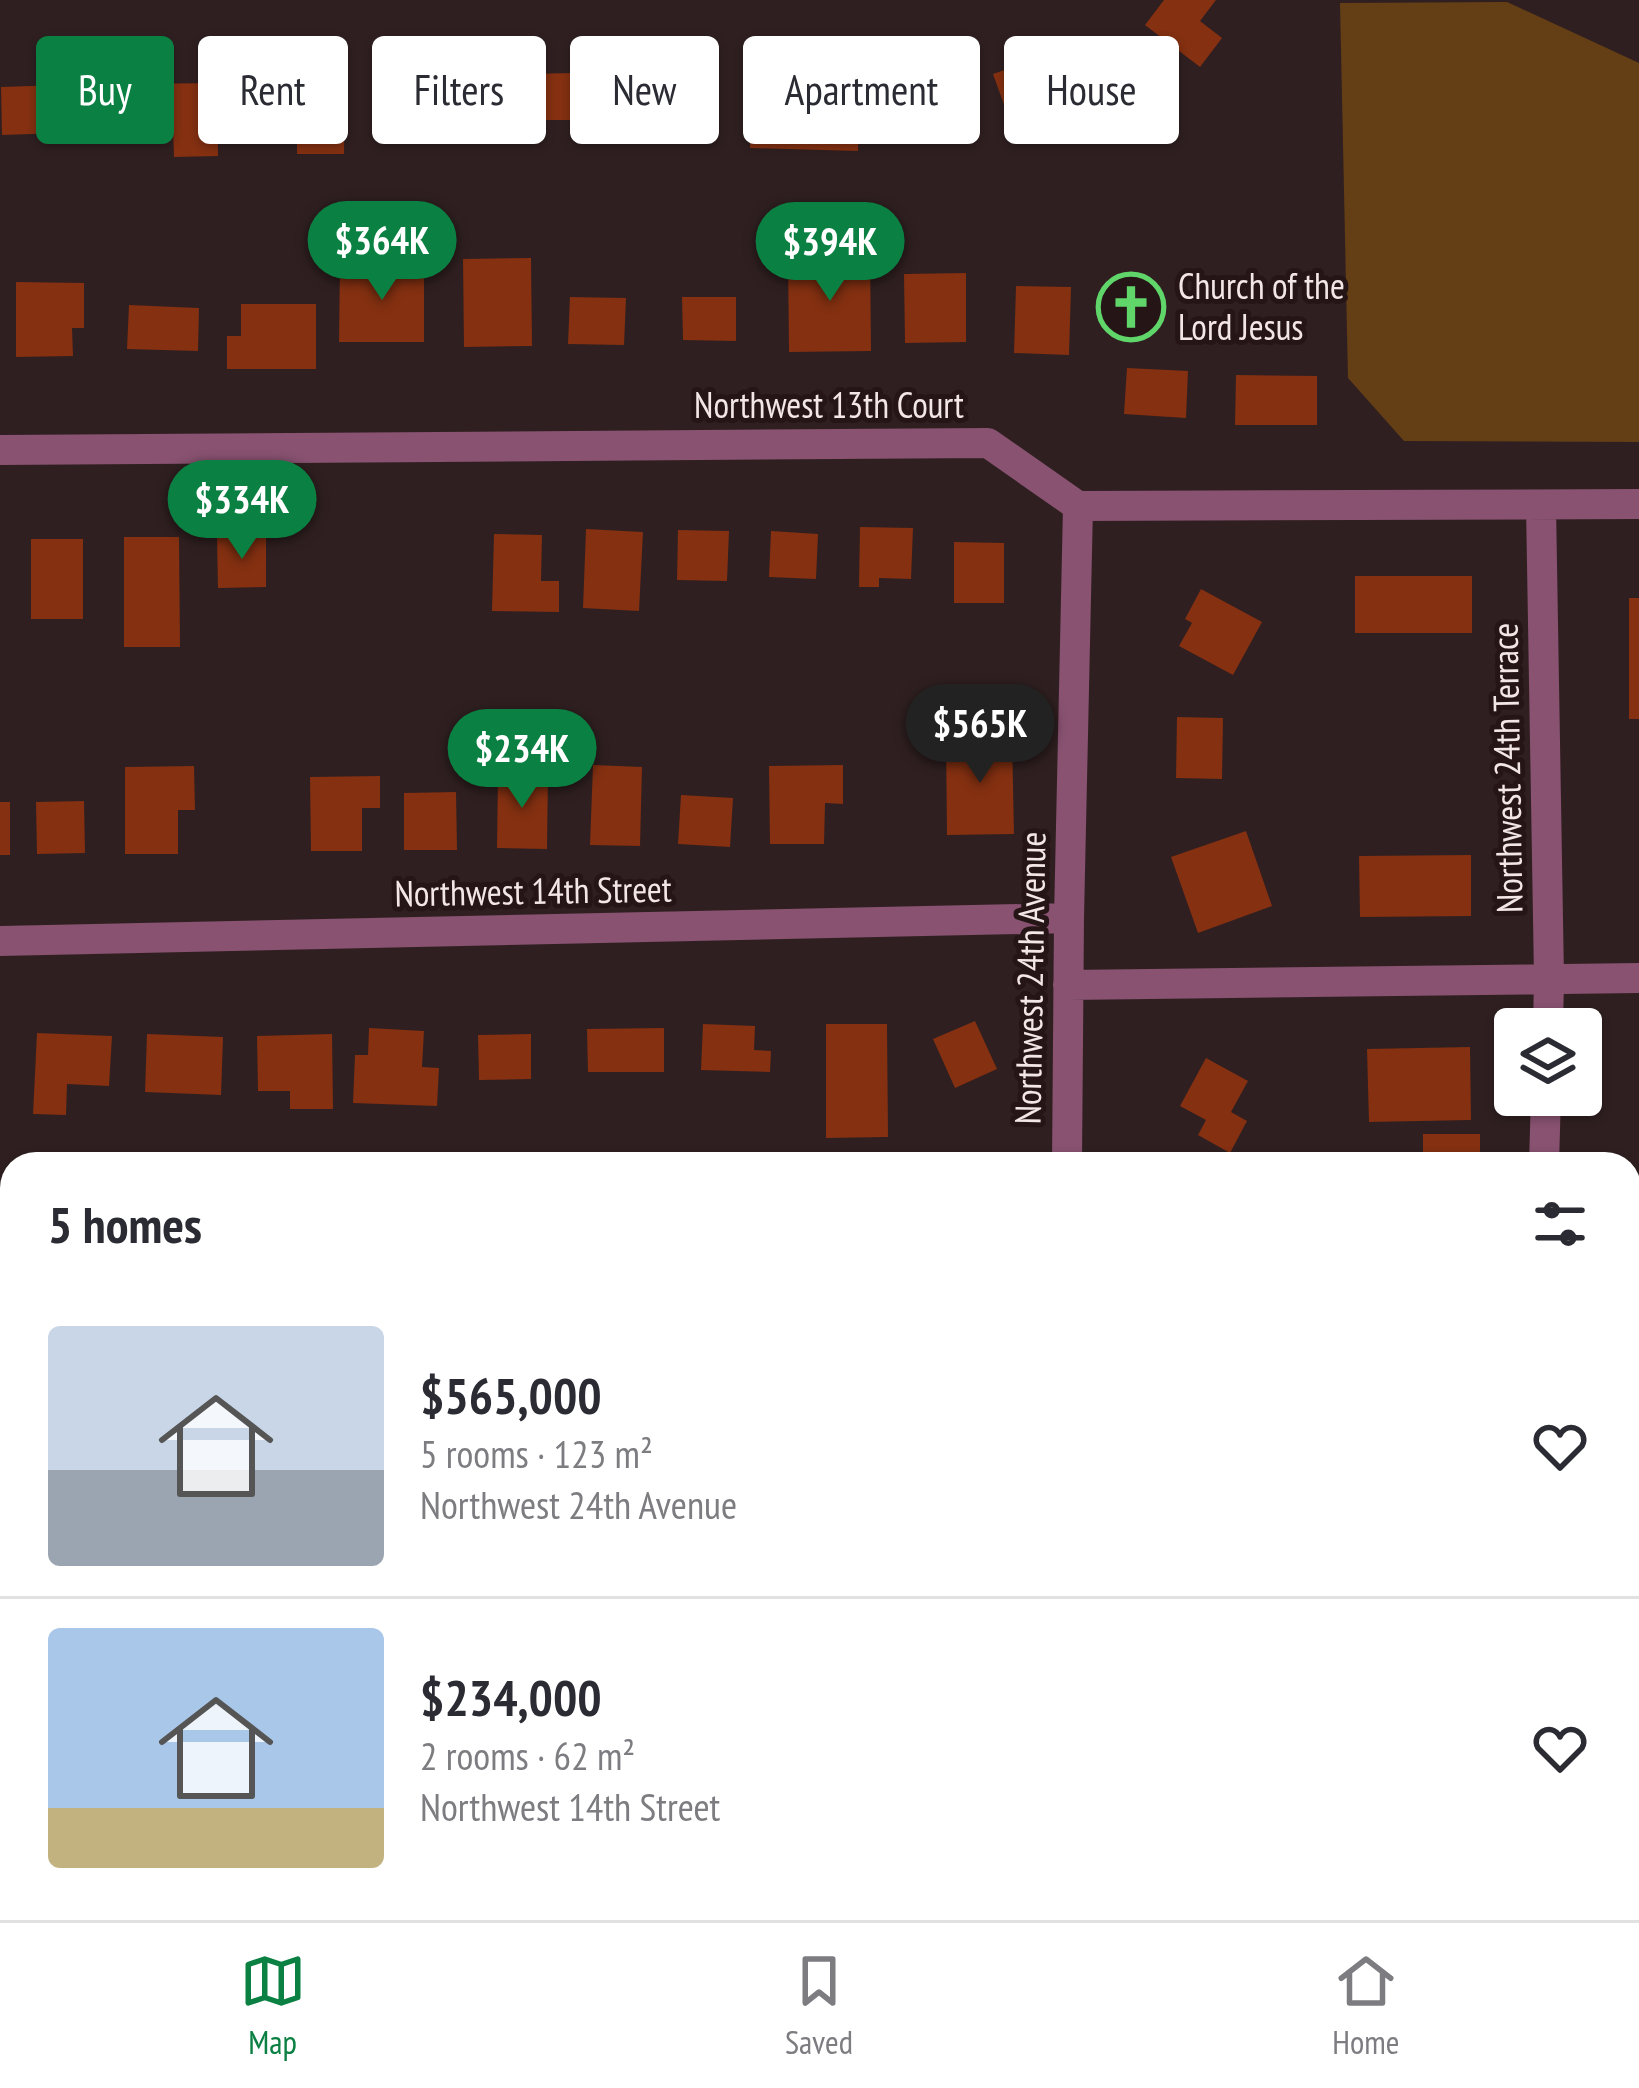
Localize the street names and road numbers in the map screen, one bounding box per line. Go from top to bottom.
street label: Northwest 13th Court [694,381,964,428]
street label: Northwest 24th Terrace [1480,623,1533,913]
street label: Northwest 24th Avenue [1003,831,1056,1125]
street label: Northwest 14th Street [394,865,672,916]

